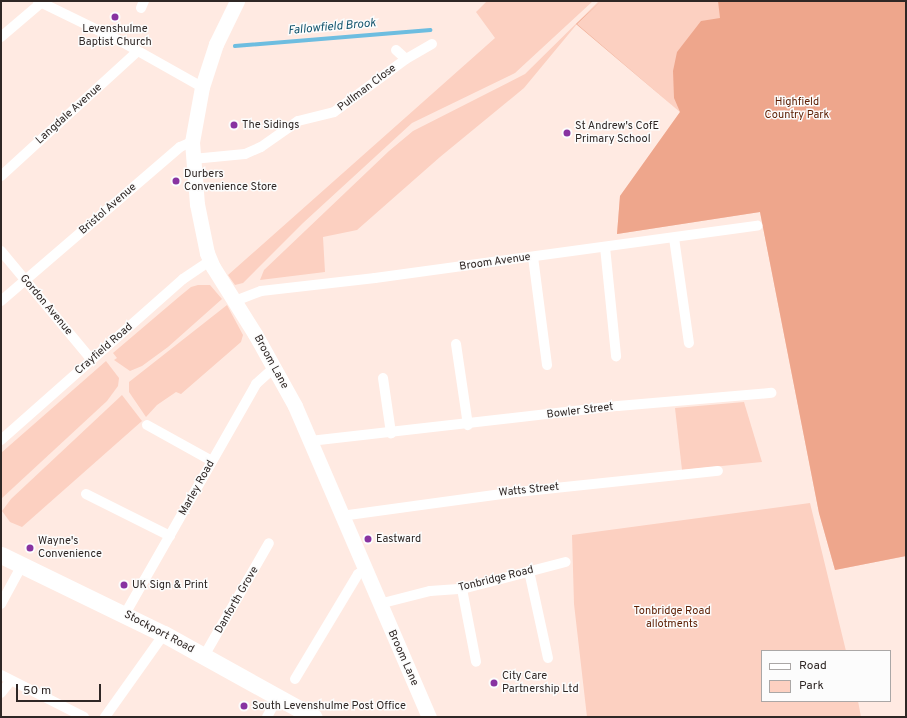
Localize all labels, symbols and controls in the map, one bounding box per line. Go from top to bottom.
marker: Levenshulme Baptist Church [110,12,120,22]
water label: Fallowfield Brook [287,17,377,39]
place label: Levenshulme Baptist Church [78,23,152,49]
street label: Pullman Close [335,62,399,114]
street label: Langdale Avenue [33,81,105,147]
park label: Highfield Country Park [765,96,829,122]
place label: The Sidings [242,118,299,132]
marker: The Sidings [229,120,239,130]
place label: St Andrew's CofE Primary School [575,120,659,146]
marker: St Andrew's CofE Primary School [562,128,572,138]
place label: Durbers Convenience Store [184,168,277,194]
marker: Durbers Convenience Store [171,176,181,186]
street label: Bristol Avenue [77,180,139,238]
street label: Broom Avenue [458,250,532,274]
street label: Gordon Avenue [17,272,75,338]
street label: Crayfield Road [72,320,136,378]
street label: Broom Lane [251,333,291,391]
street label: Bowler Street [546,400,614,422]
street label: Marley Road [176,458,218,518]
street label: Watts Street [498,480,560,500]
place label: Eastward [376,532,421,546]
marker: Eastward [363,534,373,544]
place label: Wayne's Convenience [38,535,102,561]
marker: Wayne's Convenience [25,543,35,553]
street label: Tonbridge Road [457,563,535,595]
street label: Danforth Grove [212,564,262,636]
place label: UK Sign & Print [132,578,208,592]
marker: UK Sign & Print [119,580,129,590]
park label: Tonbridge Road allotments [633,605,711,631]
street label: Stockport Road [122,608,196,656]
street label: Broom Lane [385,628,421,688]
legend [761,650,891,702]
text: Road [799,658,827,674]
place label: City Care Partnership Ltd [502,670,579,696]
scale bar [18,676,103,702]
marker: City Care Partnership Ltd [489,678,499,688]
text: Park [799,678,824,694]
text: 50 m [23,683,51,699]
place label: South Levenshulme Post Office [252,699,406,713]
marker: South Levenshulme Post Office [239,701,249,711]

